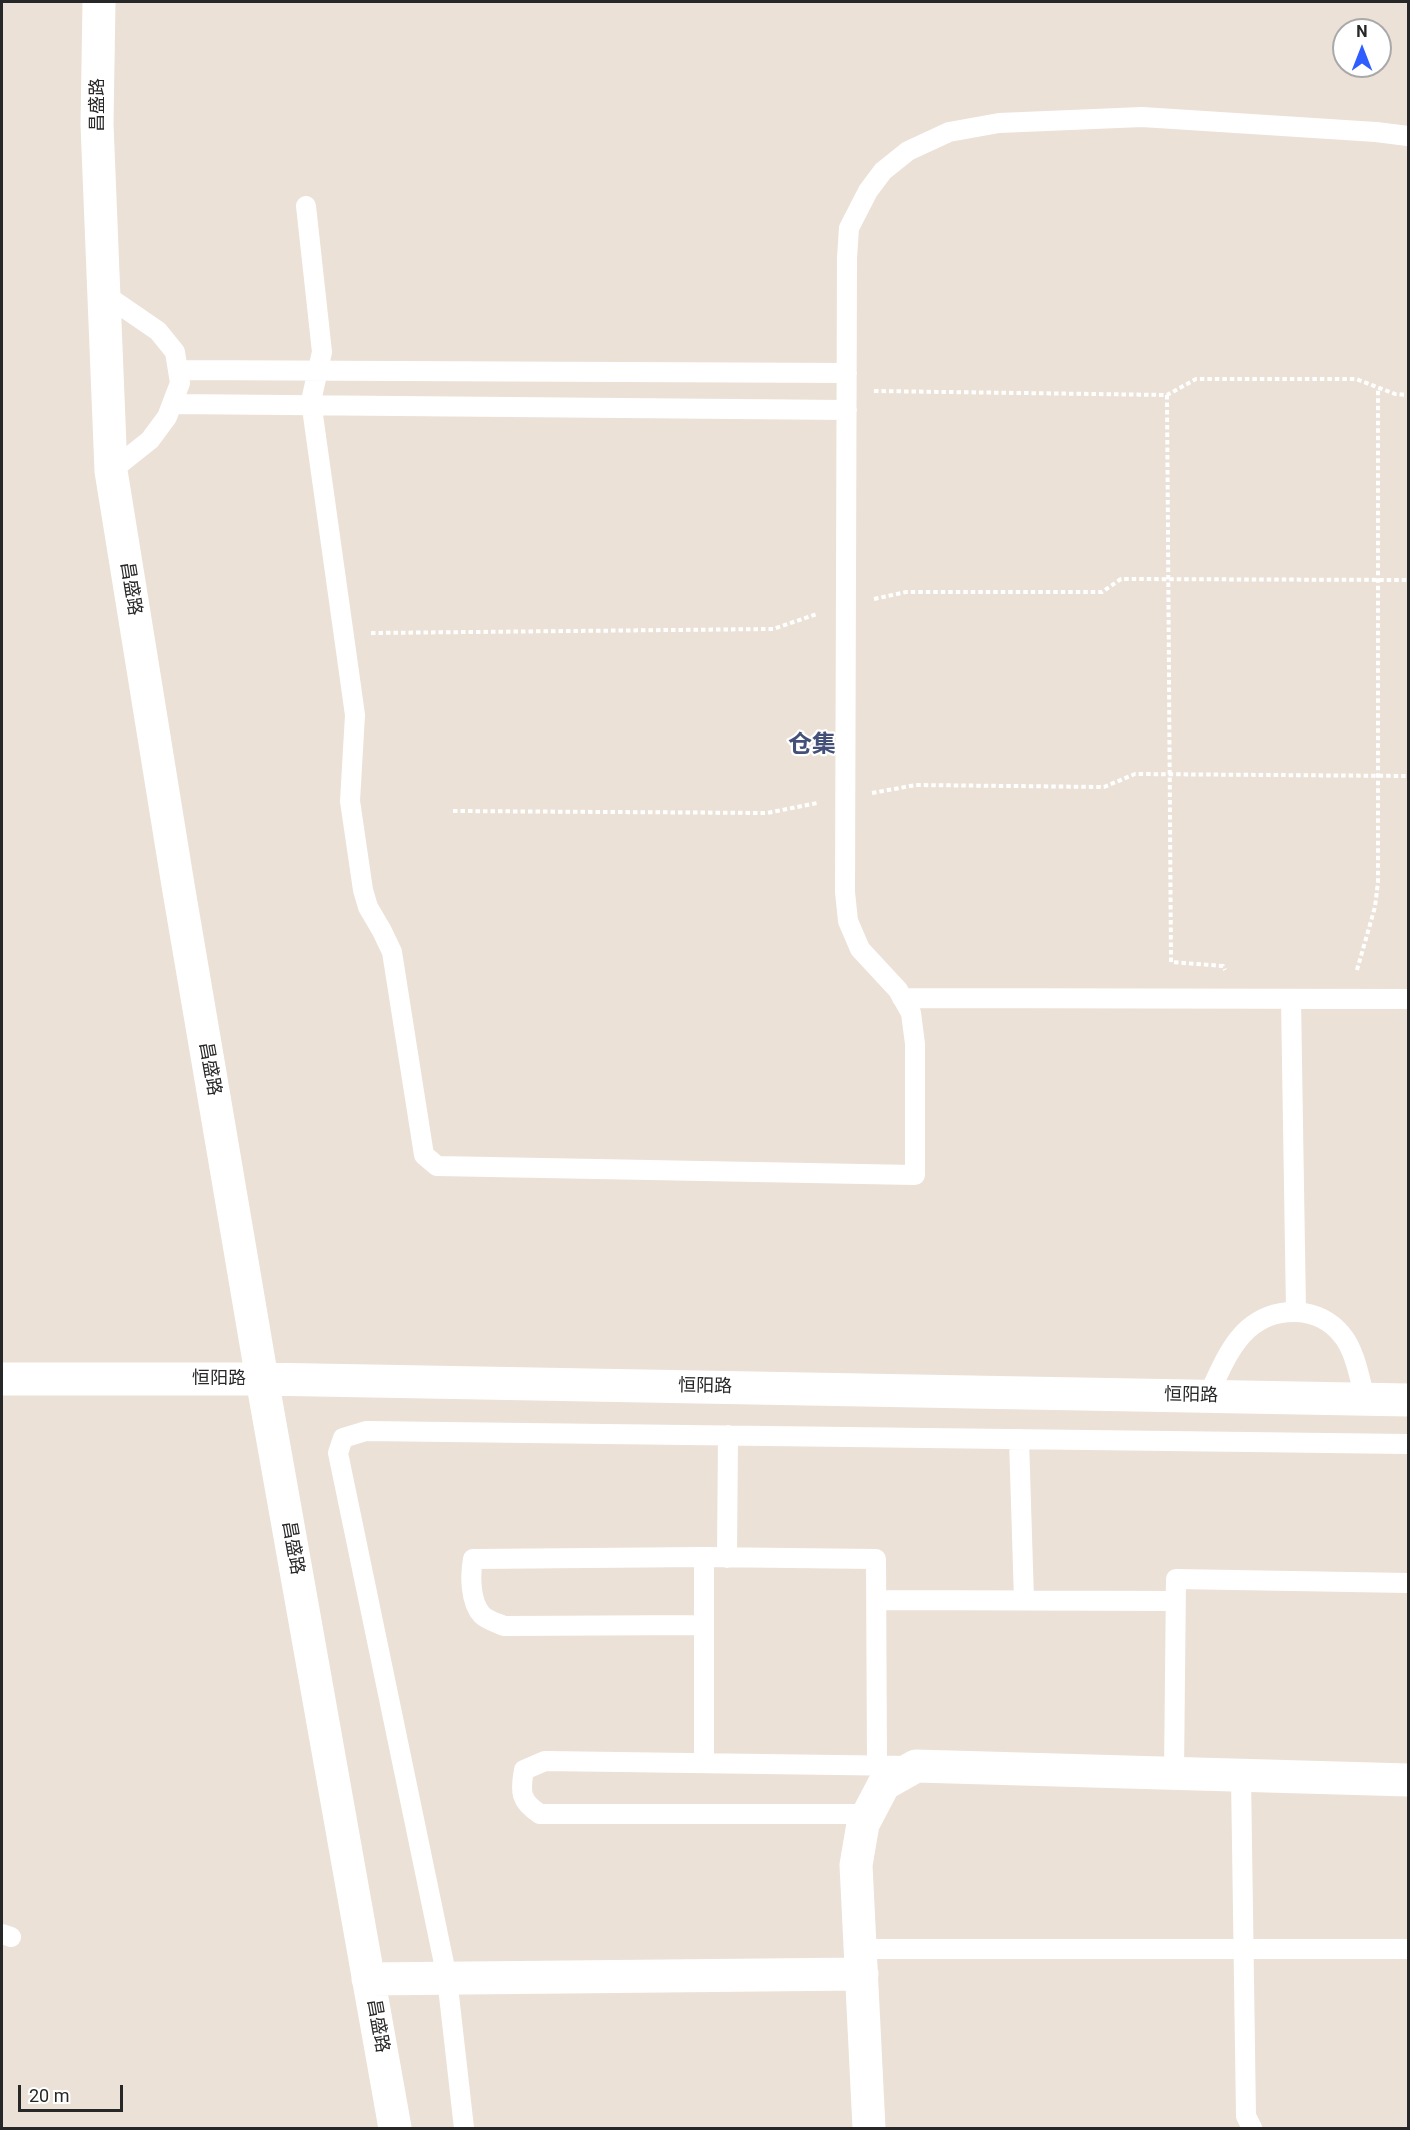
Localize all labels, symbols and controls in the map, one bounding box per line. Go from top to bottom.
north arrow [1332,18,1392,78]
text: N [1356,22,1368,41]
street label: 昌盛路 [87,78,109,132]
street label: 昌盛路 [115,561,145,617]
district label: 仓集 [788,732,836,760]
street label: 昌盛路 [194,1041,224,1097]
street label: 恒阳路 [192,1368,246,1390]
street label: 恒阳路 [678,1376,732,1398]
street label: 恒阳路 [1164,1385,1218,1407]
street label: 昌盛路 [277,1520,307,1576]
street label: 昌盛路 [362,1998,392,2054]
scale bar [21,2073,126,2111]
text: 20 m [29,2085,69,2106]

